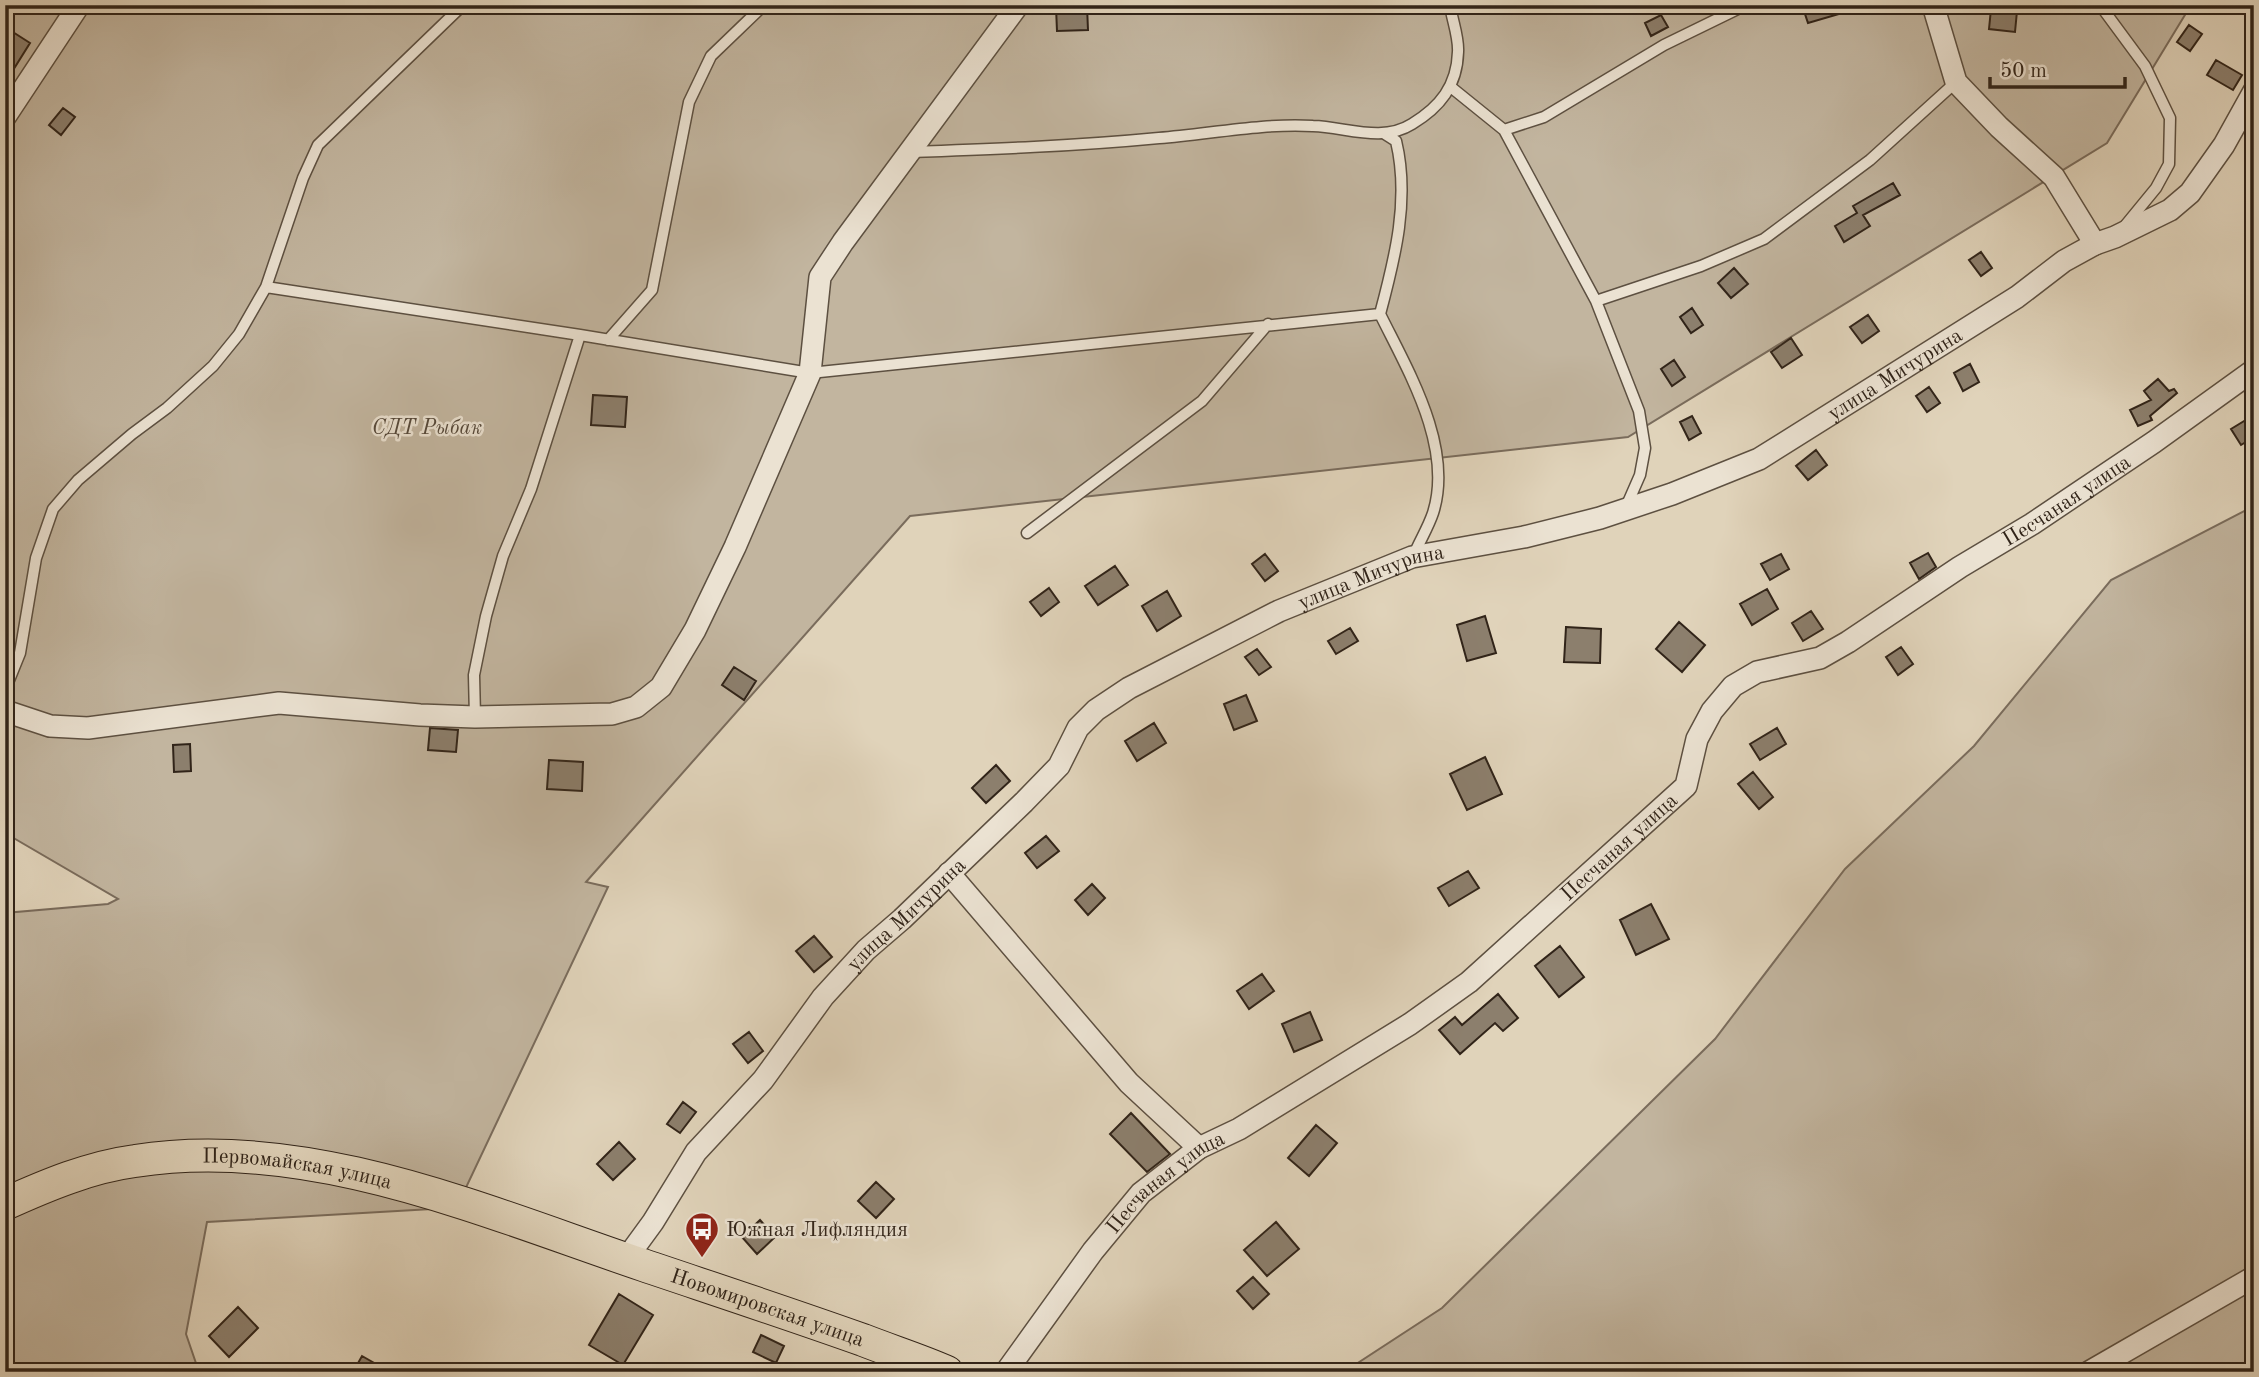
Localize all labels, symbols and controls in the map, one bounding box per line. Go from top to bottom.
scale bar [1990,46,2124,90]
text: 50 m [2000,61,2047,82]
street label: улица Мичурина [1825,325,1966,425]
park label: СДТ Рыбак [372,418,482,439]
street label: Песчаная улица [1999,452,2135,551]
street label: улица Мичурина [1295,542,1446,614]
street label: Песчаная улица [1558,790,1682,905]
street label: улица Мичурина [843,855,970,975]
street label: Песчаная улица [1103,1128,1228,1238]
street label: Первомайская улица [202,1146,394,1194]
bus stop icon: Южная Лифляндия [683,1210,721,1259]
place label: Южная Лифляндия [726,1220,908,1241]
street label: Новомировская улица [668,1266,867,1351]

